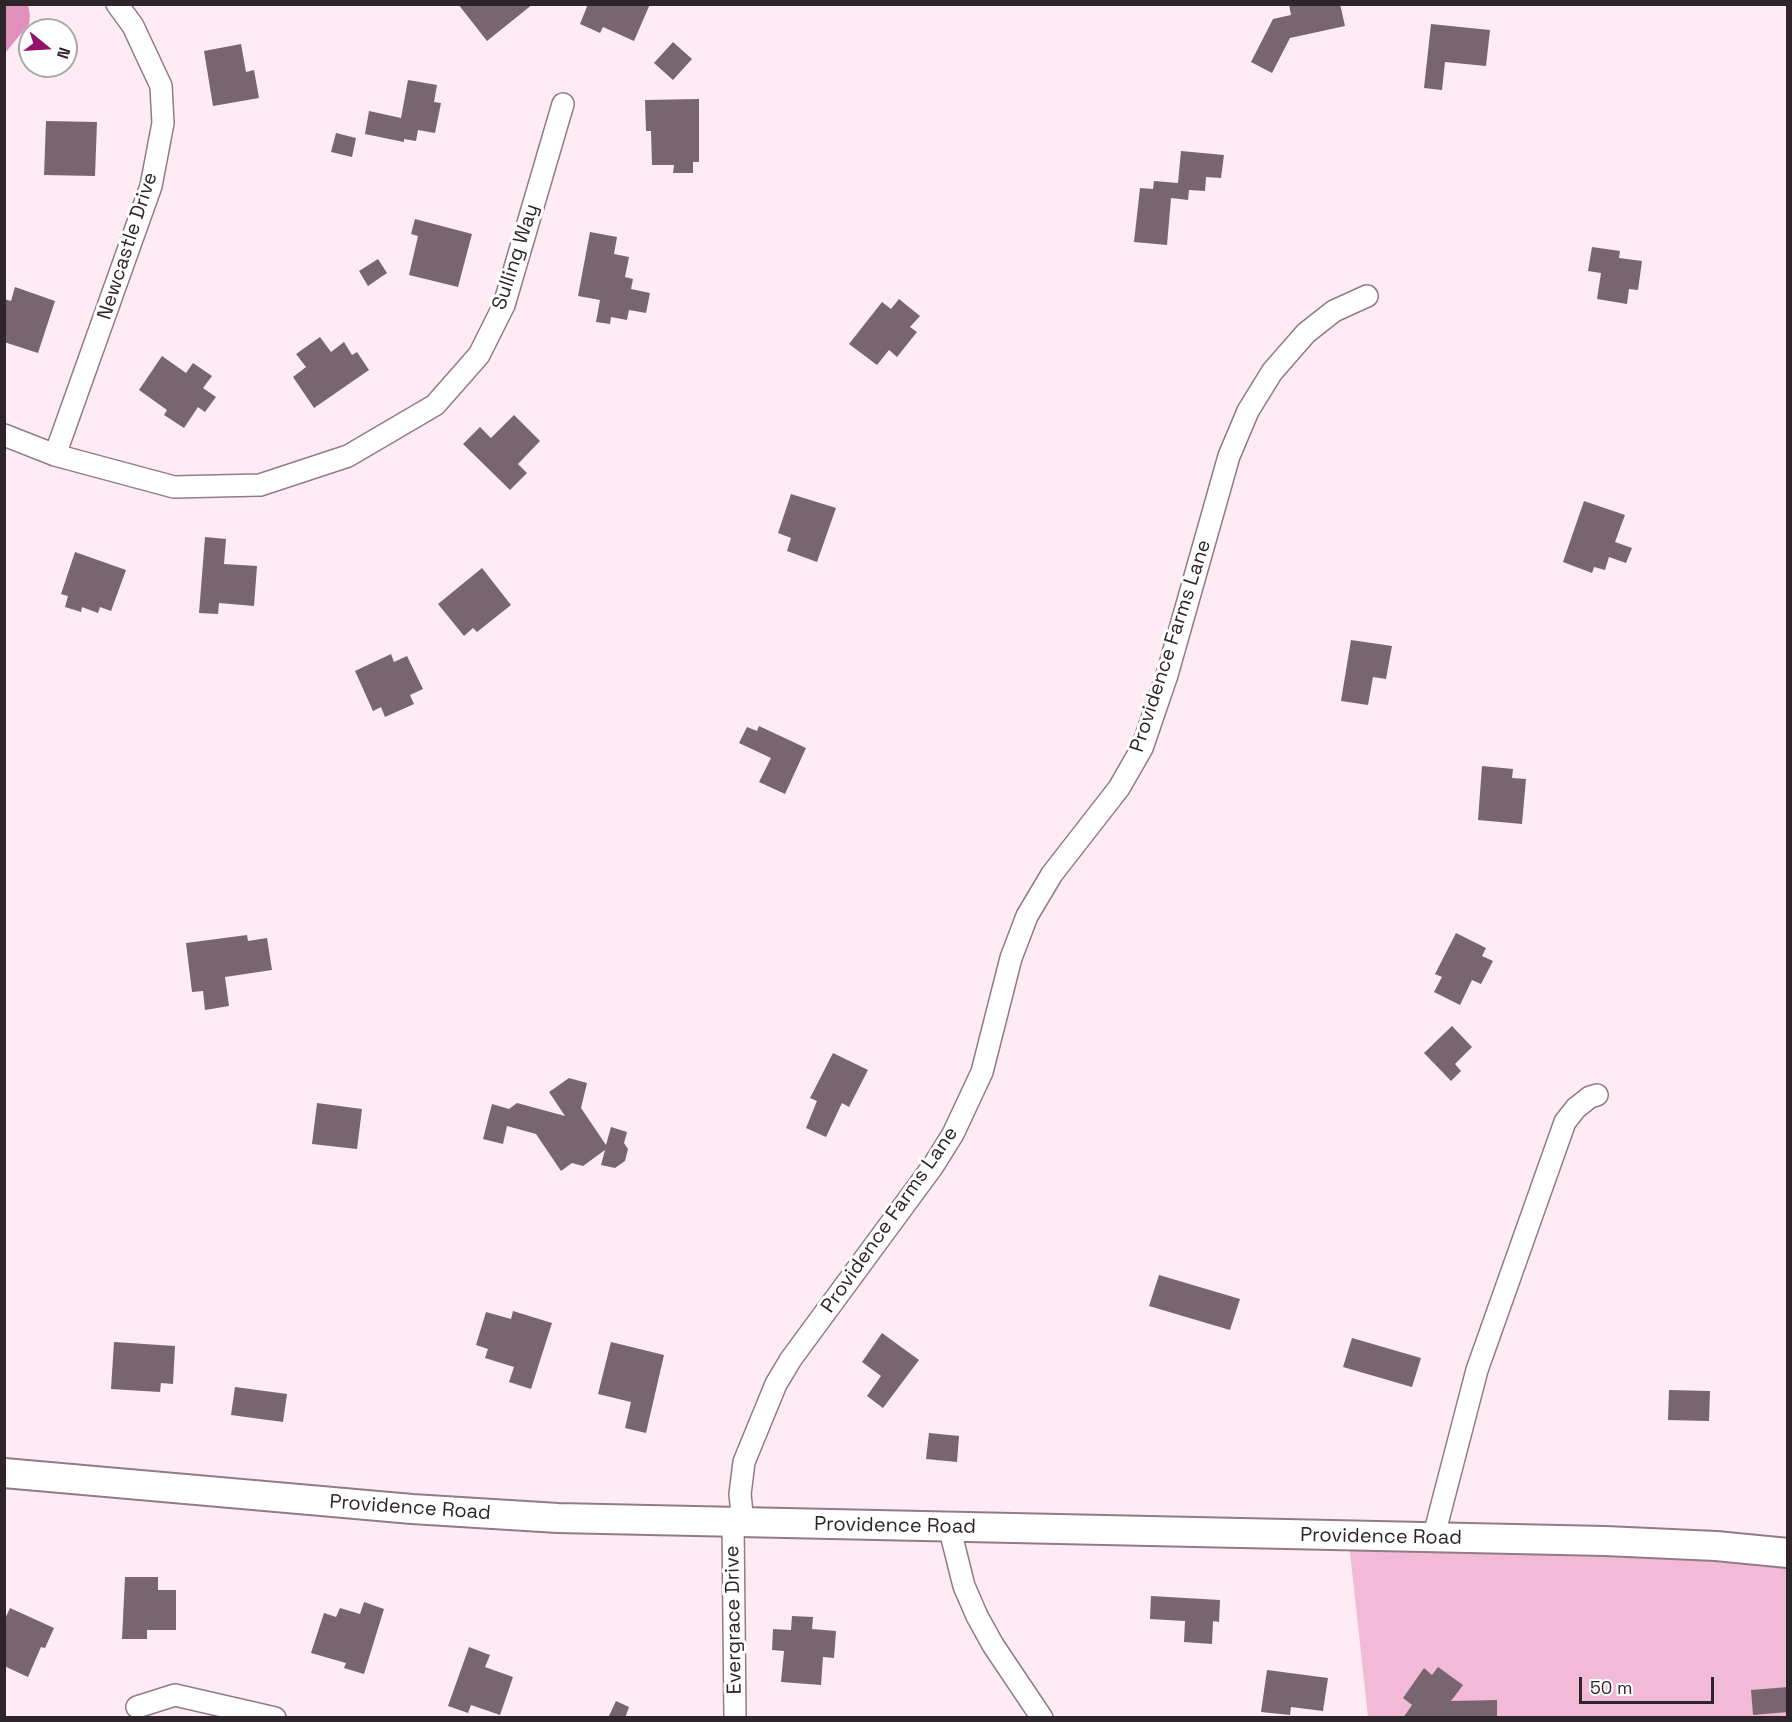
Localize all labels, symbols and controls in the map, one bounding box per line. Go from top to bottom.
north arrow [18,18,78,78]
text: N [52,45,75,61]
street label: Newcastle Drive [93,169,163,323]
street label: Sulling Way [488,201,544,313]
street label: Providence Farms Lane [1125,537,1217,755]
street label: Providence Farms Lane [817,1122,963,1318]
street label: Providence Road [328,1490,492,1526]
street label: Providence Road [814,1513,976,1539]
street label: Providence Road [1300,1524,1462,1550]
street label: Evergrace Drive [721,1545,747,1695]
scale bar [1582,1665,1717,1703]
text: 50 m [1590,1676,1632,1699]

